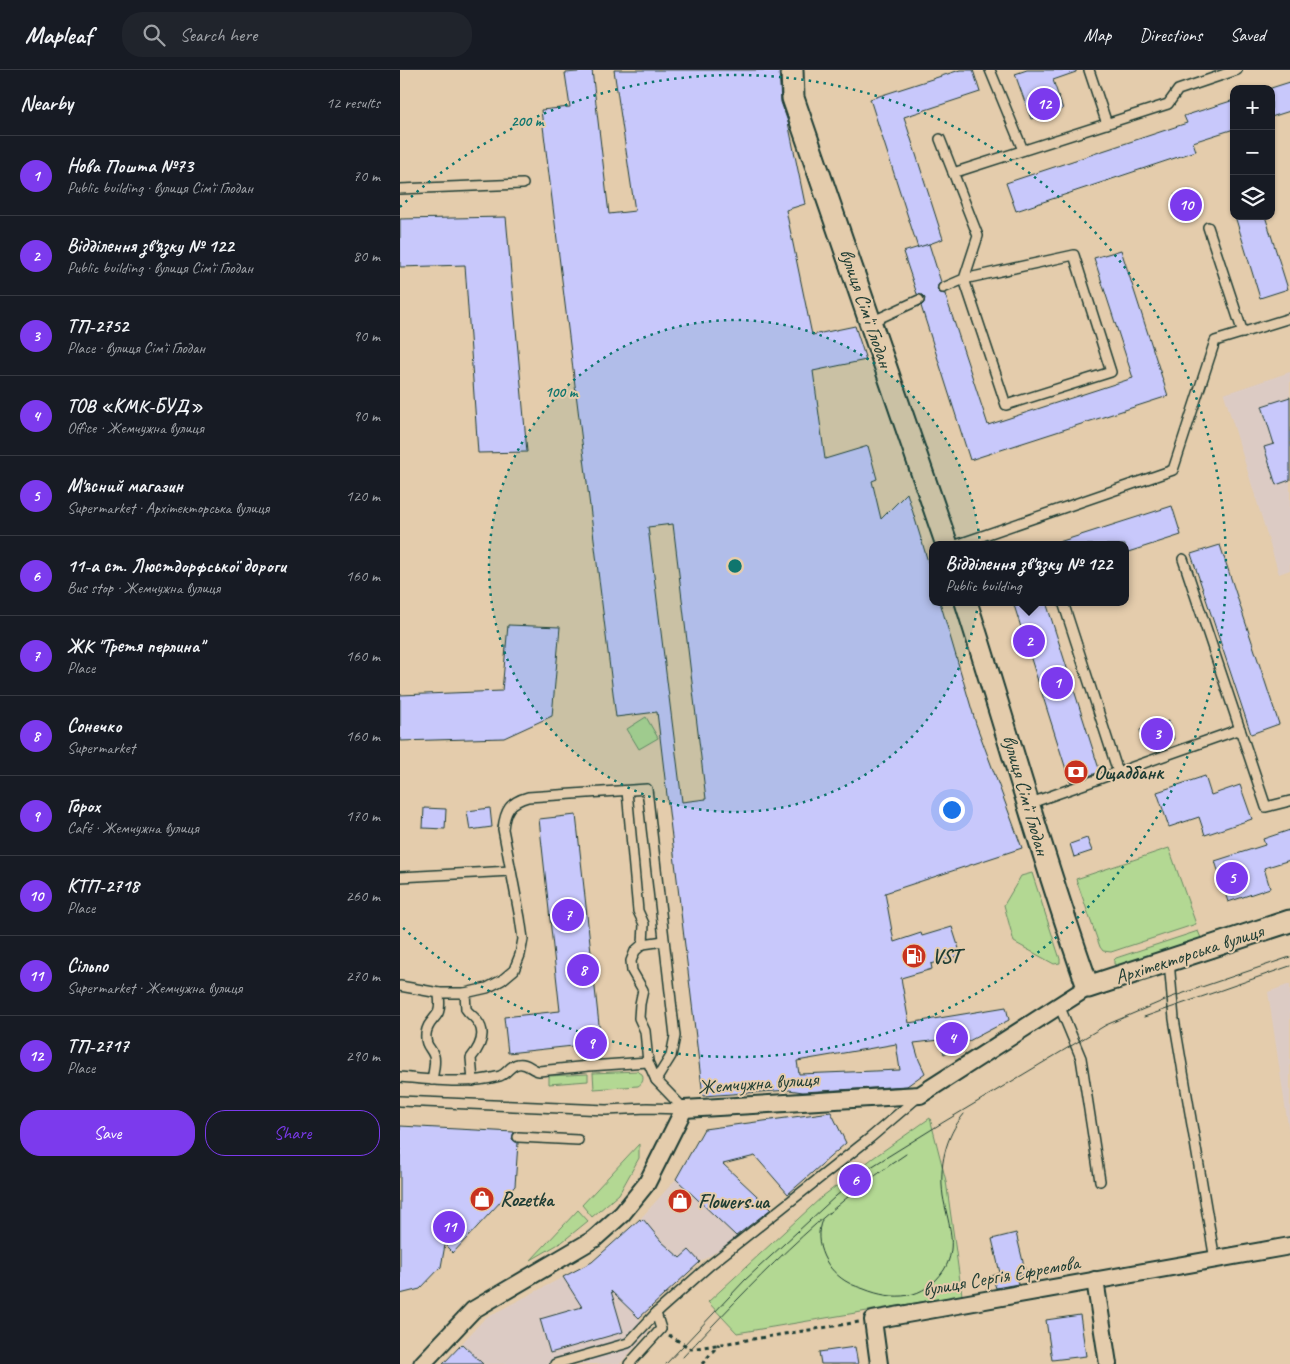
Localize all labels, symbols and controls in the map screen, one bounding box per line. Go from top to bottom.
search box [122,12,472,57]
text: Mapleaf [25,20,92,50]
icon: search [140,21,168,49]
text: Search here [180,23,257,47]
text: Map [1084,24,1111,46]
text: Directions [1139,24,1202,46]
text: Saved [1230,24,1265,46]
pin: 12 [1028,85,1060,123]
map controls [1230,85,1275,220]
button: + [1230,85,1275,130]
text: Nearby [20,90,73,116]
text: 12 results [326,93,380,113]
text: 200 m [511,112,545,131]
button: − [1230,130,1275,175]
text: Нова Пошта №73 [67,154,193,178]
text: 1 [32,166,40,186]
text: 70 m [353,166,380,186]
button: layers [1230,175,1275,220]
text: Public building · вулиця Сім'ї Глодан [67,178,253,198]
pin: 10 [1170,186,1202,224]
text: Відділення зв'язку № 122 [67,234,234,258]
street label: вулиця Сім'ї Глодан [834,245,899,372]
text: 2 [32,246,40,266]
text: 80 m [353,246,380,266]
text: Public building · вулиця Сім'ї Глодан [67,258,253,278]
text: ТП-2752 [67,314,128,338]
text: 3 [32,326,40,346]
text: 90 m [353,326,380,346]
text: Place · вулиця Сім'ї Глодан [67,338,205,358]
text: 100 m [545,383,579,402]
text: ТОВ «КМК-БУД» [67,394,203,418]
text: 4 [32,406,40,426]
text: 90 m [353,406,380,426]
text: Office · Жемчужна вулиця [67,418,204,438]
text: М'ясний магазин [67,474,183,498]
text: 5 [33,486,39,506]
text: 120 m [346,486,380,506]
text: Supermarket · Архітекторська вулиця [67,498,269,518]
popup [929,541,1129,606]
text: Відділення зв'язку № 122 [946,552,1112,576]
text: 11-а ст. Люстдорфської дороги [67,554,286,578]
centre of rings [726,557,744,575]
text: 6 [32,566,40,586]
text: 160 m [346,566,380,586]
text: Public building [946,576,1022,596]
text: Bus stop · Жемчужна вулиця [67,578,220,598]
pin: 2 [1013,622,1045,660]
text: ЖК "Третя перлина" [67,634,204,658]
text: 7 [32,646,40,666]
text: 160 m [346,646,380,666]
text: Place [67,658,95,678]
pin: 1 [1041,664,1073,702]
text: Сонечко [67,714,122,738]
pin: 3 [1141,715,1173,753]
text: 8 [32,726,40,746]
text: 160 m [346,726,380,746]
street label: вулиця Сім'ї Глодан [997,732,1056,860]
text: Supermarket [67,738,135,758]
bank icon: Ощадбанк [1063,759,1089,785]
place label: Ощадбанк [1094,760,1165,785]
text: Горох [67,794,100,818]
your location [939,797,965,823]
text: 9 [32,806,40,826]
text: 170 m [346,806,380,826]
text: Café · Жемчужна вулиця [67,818,199,838]
pin: 5 [1216,859,1248,897]
text: КТП-2718 [67,874,139,898]
text: 10 [29,886,43,906]
text: 260 m [346,886,380,906]
pin: 7 [552,896,584,934]
text: Place [67,898,95,918]
street label: Архітекторська вулиця [1112,918,1268,990]
fuel station icon: VST [901,943,927,969]
place label: VST [932,944,966,969]
pin: 8 [567,951,599,989]
text: Сільпо [67,954,108,978]
text: 11 [29,966,43,986]
text: 270 m [346,966,380,986]
text: Supermarket · Жемчужна вулиця [67,978,242,998]
pin: 4 [936,1019,968,1057]
pin: 9 [575,1024,607,1062]
text: ТП-2717 [67,1034,129,1058]
text: 12 [29,1046,43,1066]
text: 290 m [346,1046,380,1066]
text: Place [67,1058,95,1078]
street label: Жемчужна вулиця [697,1066,821,1100]
button: Save [20,1110,195,1156]
button: Share [205,1110,380,1156]
pin: 6 [839,1161,871,1199]
shop icon: Rozetka [469,1186,495,1212]
place label: Rozetka [500,1187,555,1212]
shop icon: Flowers.ua [667,1188,693,1214]
place label: Flowers.ua [698,1189,771,1214]
pin: 11 [433,1208,465,1246]
street label: вулиця Сергія Єфремова [921,1250,1083,1302]

